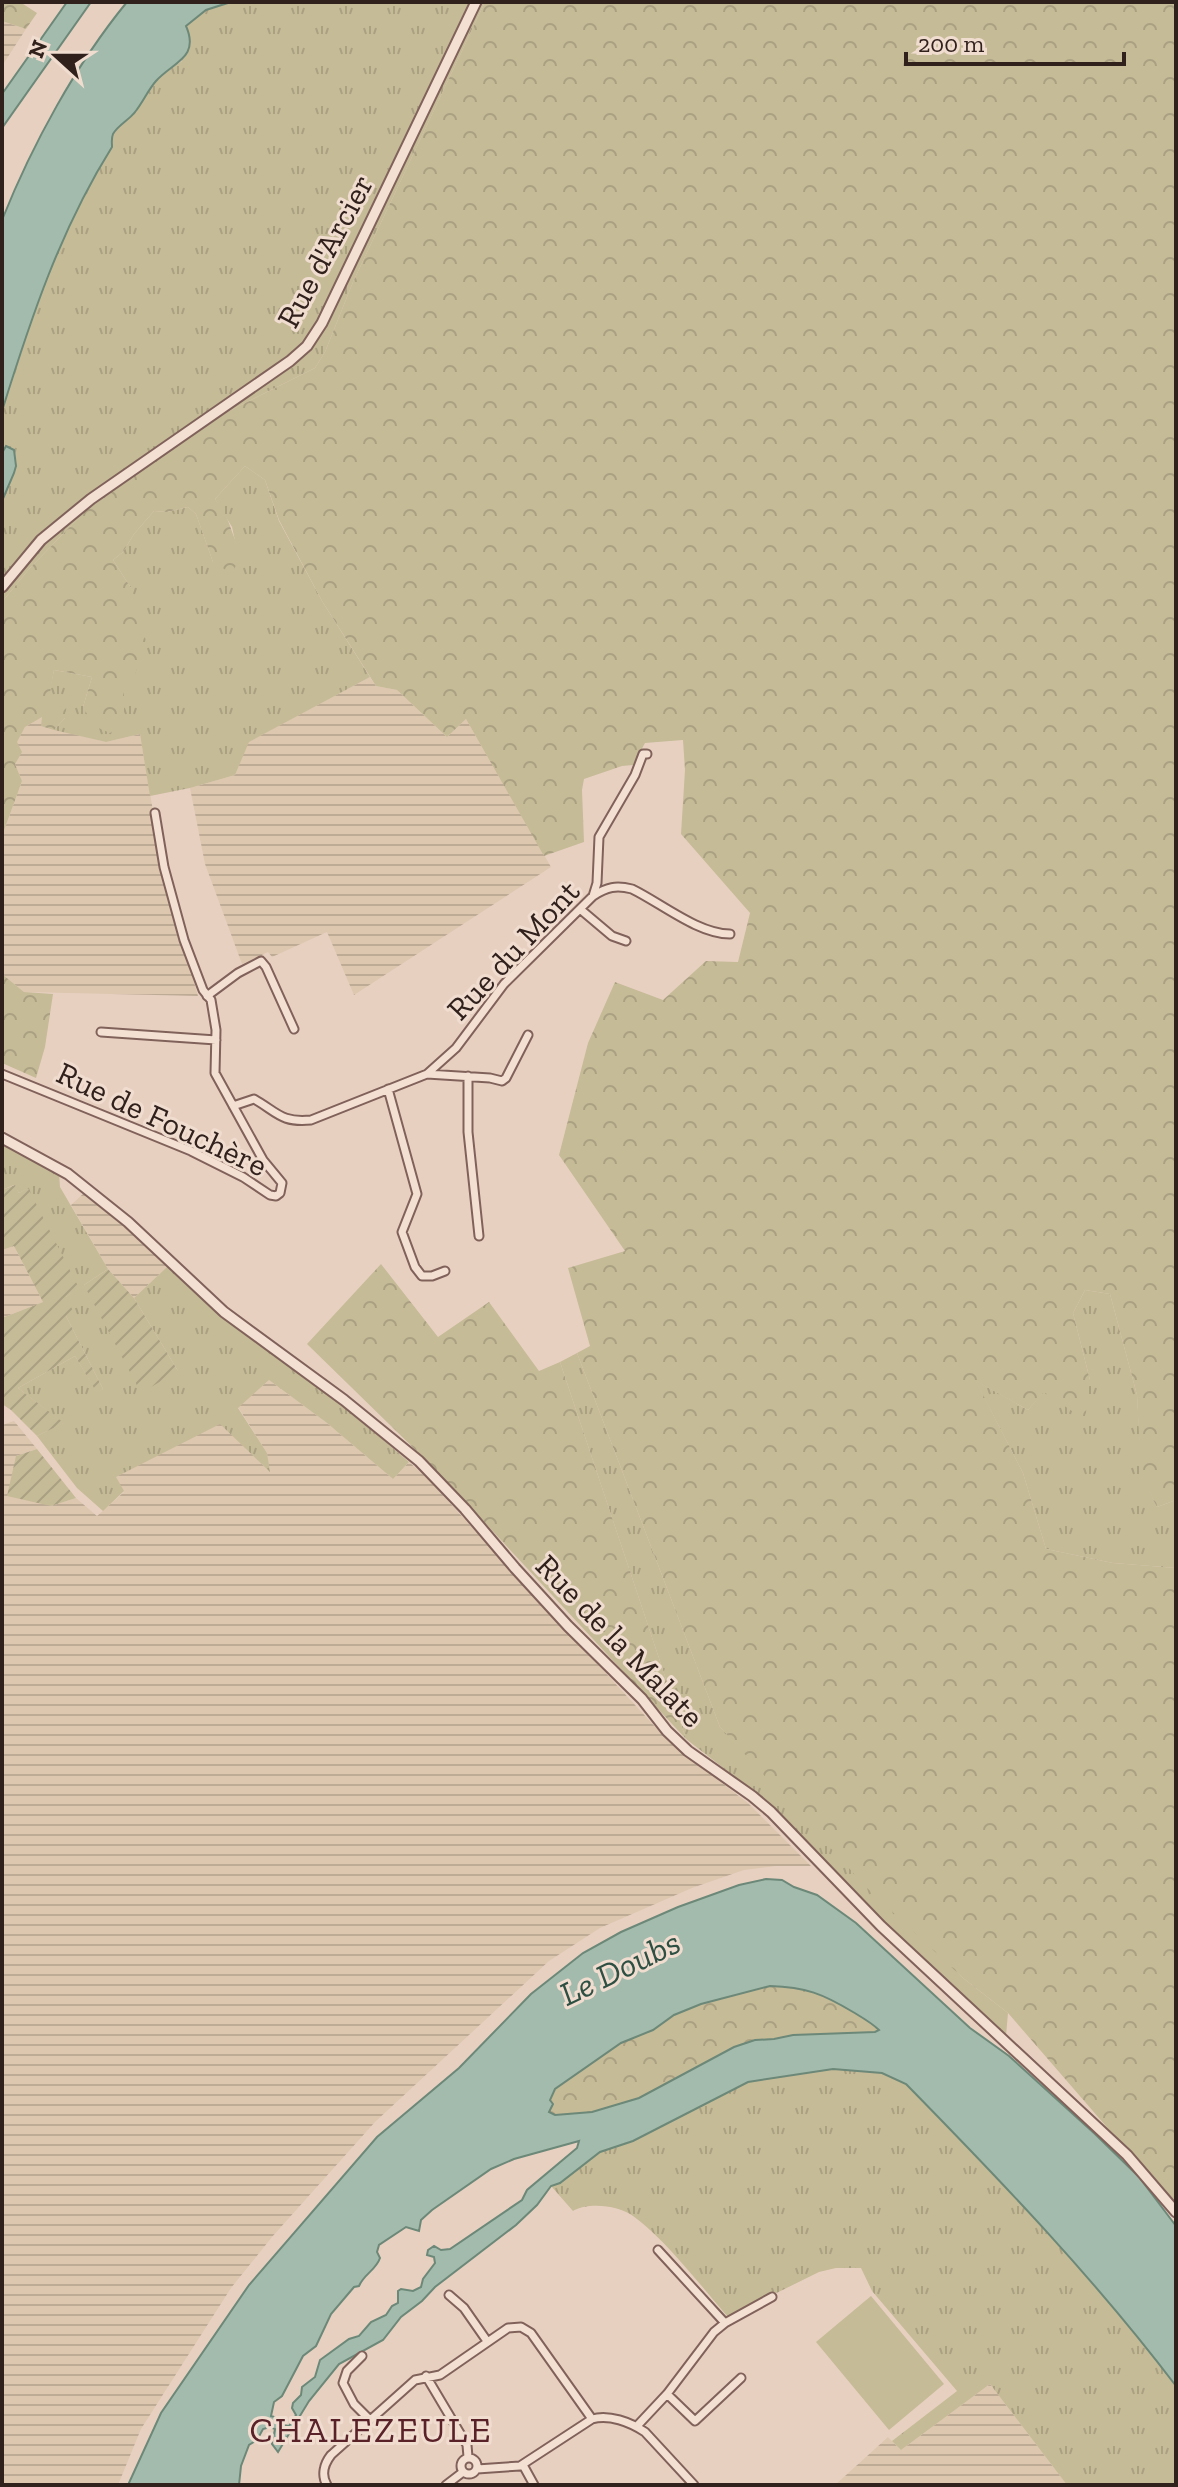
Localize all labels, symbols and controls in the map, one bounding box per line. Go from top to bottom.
north arrow [16,16,96,96]
scale bar [906,16,1124,66]
text: 200 m [918,29,984,58]
text: N [22,36,53,62]
street label: Rue d'Arcier [269,168,381,334]
street label: Rue du Mont [439,872,587,1028]
street label: Rue de Fouchère [51,1054,273,1184]
street label: Rue de la Malate [528,1547,712,1735]
water label: Le Doubs [553,1921,687,2015]
district label: CHALEZEULE [249,2408,493,2451]

